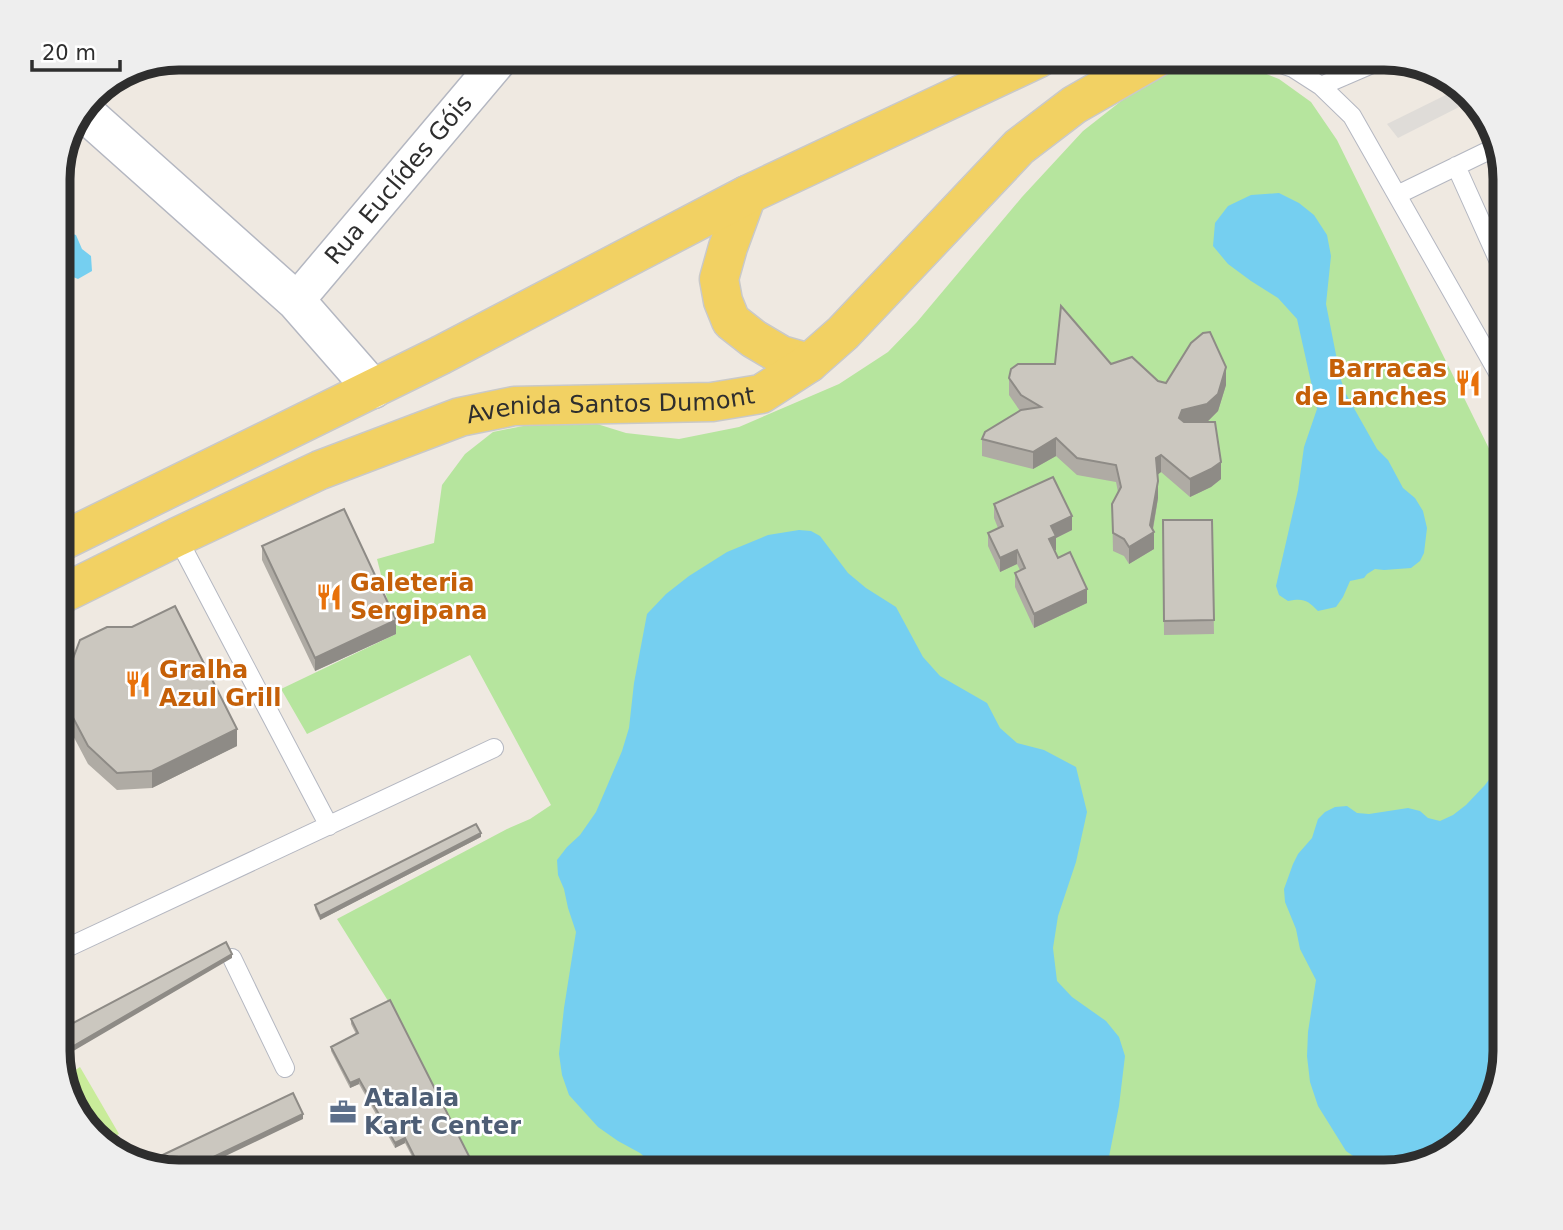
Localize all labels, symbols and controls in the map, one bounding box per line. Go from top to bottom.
scale bar [32,28,119,72]
text: 20 m [42,41,96,65]
street label: Rua Euclídes Góis [319,89,478,270]
place label: Barracas de Lanches [1295,355,1447,411]
restaurant icon: Barracas de Lanches [1453,368,1483,398]
street label: Avenida Santos Dumont [464,381,757,429]
place label: Galeteria Sergipana [350,569,487,625]
restaurant icon: Galeteria Sergipana [314,582,344,612]
place label: Gralha Azul Grill [159,656,281,712]
restaurant icon: Gralha Azul Grill [123,669,153,699]
place label: Atalaia Kart Center [364,1084,521,1140]
office icon: Atalaia Kart Center [328,1097,358,1127]

